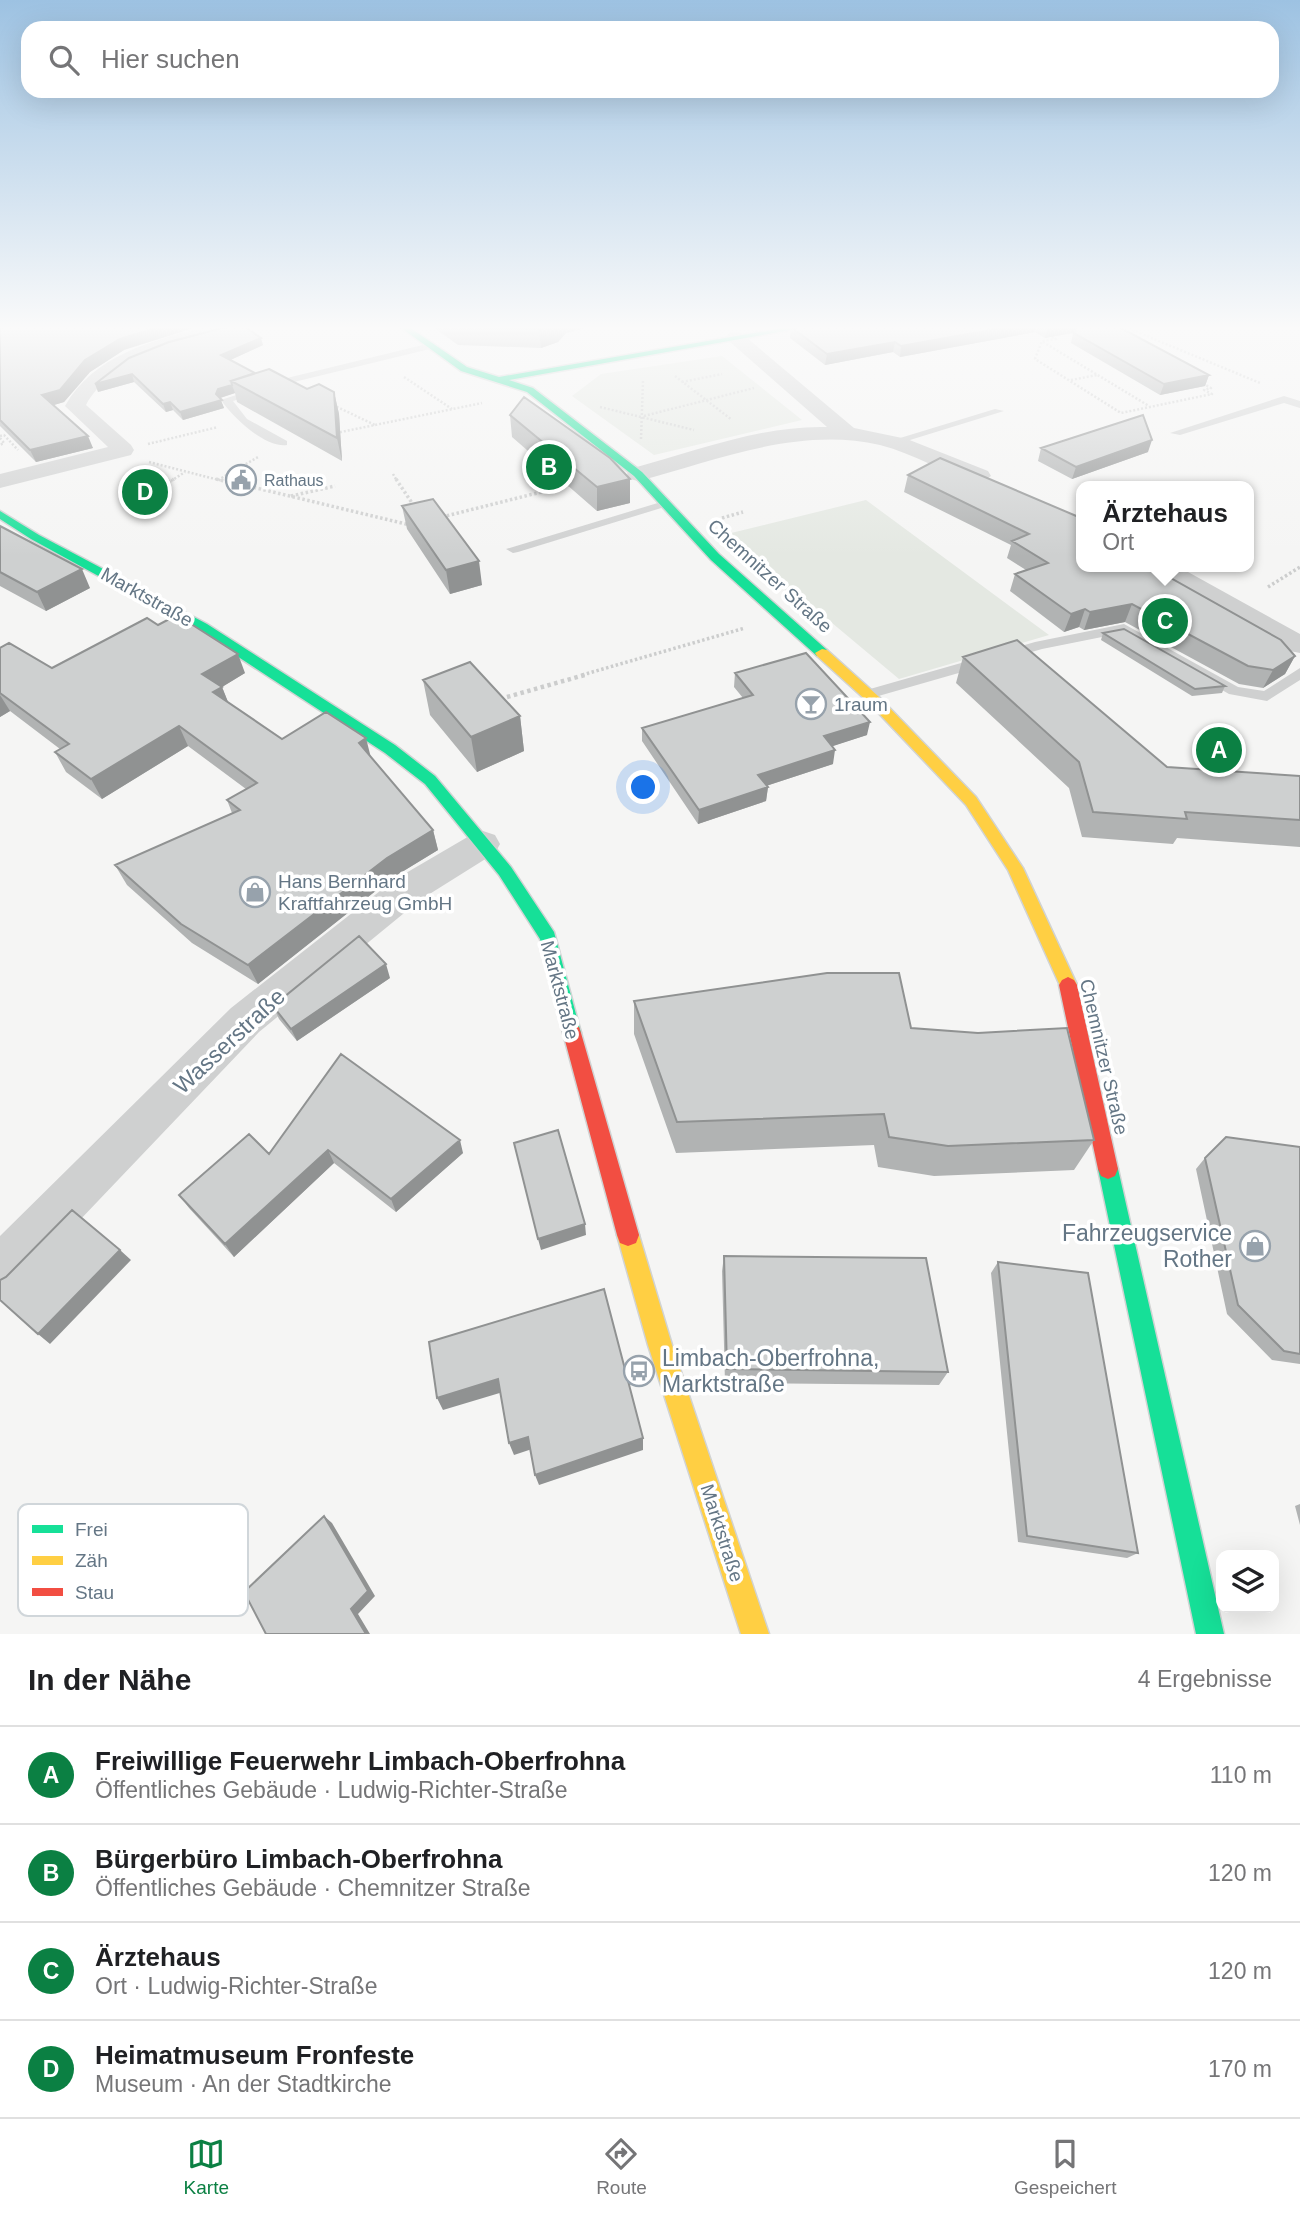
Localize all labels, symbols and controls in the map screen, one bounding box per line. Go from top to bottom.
search box [21,21,1279,98]
icon: search [45,41,83,79]
text: Hier suchen [101,44,240,74]
pin: B [526,441,572,493]
public building icon: Rathaus [224,463,258,497]
pin: D [122,466,168,518]
place label: Rathaus [264,472,324,489]
popup [1076,481,1254,572]
text: Ärztehaus [1102,498,1228,528]
street label: Chemnitzer Straße [704,515,836,637]
text: Ort [1102,529,1134,555]
street label: Marktstraße [98,563,196,631]
pin: C [1142,595,1188,647]
bar icon: 1raum [794,687,828,721]
place label: 1raum [834,694,888,715]
pin: A [1196,724,1242,776]
your location [626,770,660,804]
place label: Hans Bernhard Kraftfahrzeug GmbH [278,871,452,914]
shop icon: Hans Bernhard Kraftfahrzeug GmbH [238,875,272,909]
street label: Marktstraße [537,938,583,1042]
street label: Chemnitzer Straße [1076,977,1132,1137]
street label: Wasserstraße [168,983,290,1099]
place label: Fahrzeugservice Rother [1062,1220,1232,1272]
shop icon: Fahrzeugservice Rother [1238,1229,1272,1263]
place label: Limbach-Oberfrohna, Marktstraße [662,1345,879,1397]
bus stop icon: Limbach-Oberfrohna, Marktstraße [622,1354,656,1388]
street label: Marktstraße [696,1482,748,1584]
legend [18,1504,248,1616]
text: Frei [75,1519,108,1540]
text: Zäh [75,1550,108,1571]
map controls [1216,1550,1279,1613]
button: layers [1216,1550,1279,1613]
text: Stau [75,1582,114,1603]
text: In der Nähe [28,1663,191,1696]
text: 4 Ergebnisse [1138,1666,1272,1692]
text: Freiwillige Feuerwehr Limbach-Oberfrohna [95,1746,625,1776]
text: A [43,1762,59,1788]
text: 110 m [1210,1762,1272,1788]
text: Öffentliches Gebäude · Ludwig-Richter-Straße [95,1777,568,1803]
text: Bürgerbüro Limbach-Oberfrohna [95,1844,502,1874]
text: B [43,1860,59,1886]
text: 120 m [1208,1860,1272,1886]
text: Öffentliches Gebäude · Chemnitzer Straße [95,1875,531,1901]
text: Ärztehaus [95,1942,221,1972]
text: C [43,1958,59,1984]
text: 120 m [1208,1958,1272,1984]
text: Ort · Ludwig-Richter-Straße [95,1973,377,1999]
text: Heimatmuseum Fronfeste [95,2040,414,2070]
text: D [43,2056,59,2082]
text: 170 m [1208,2056,1272,2082]
text: Museum · An der Stadtkirche [95,2071,392,2097]
tab: Karte [184,2135,229,2199]
tab: Route [596,2135,647,2199]
tab: Gespeichert [1014,2135,1116,2199]

